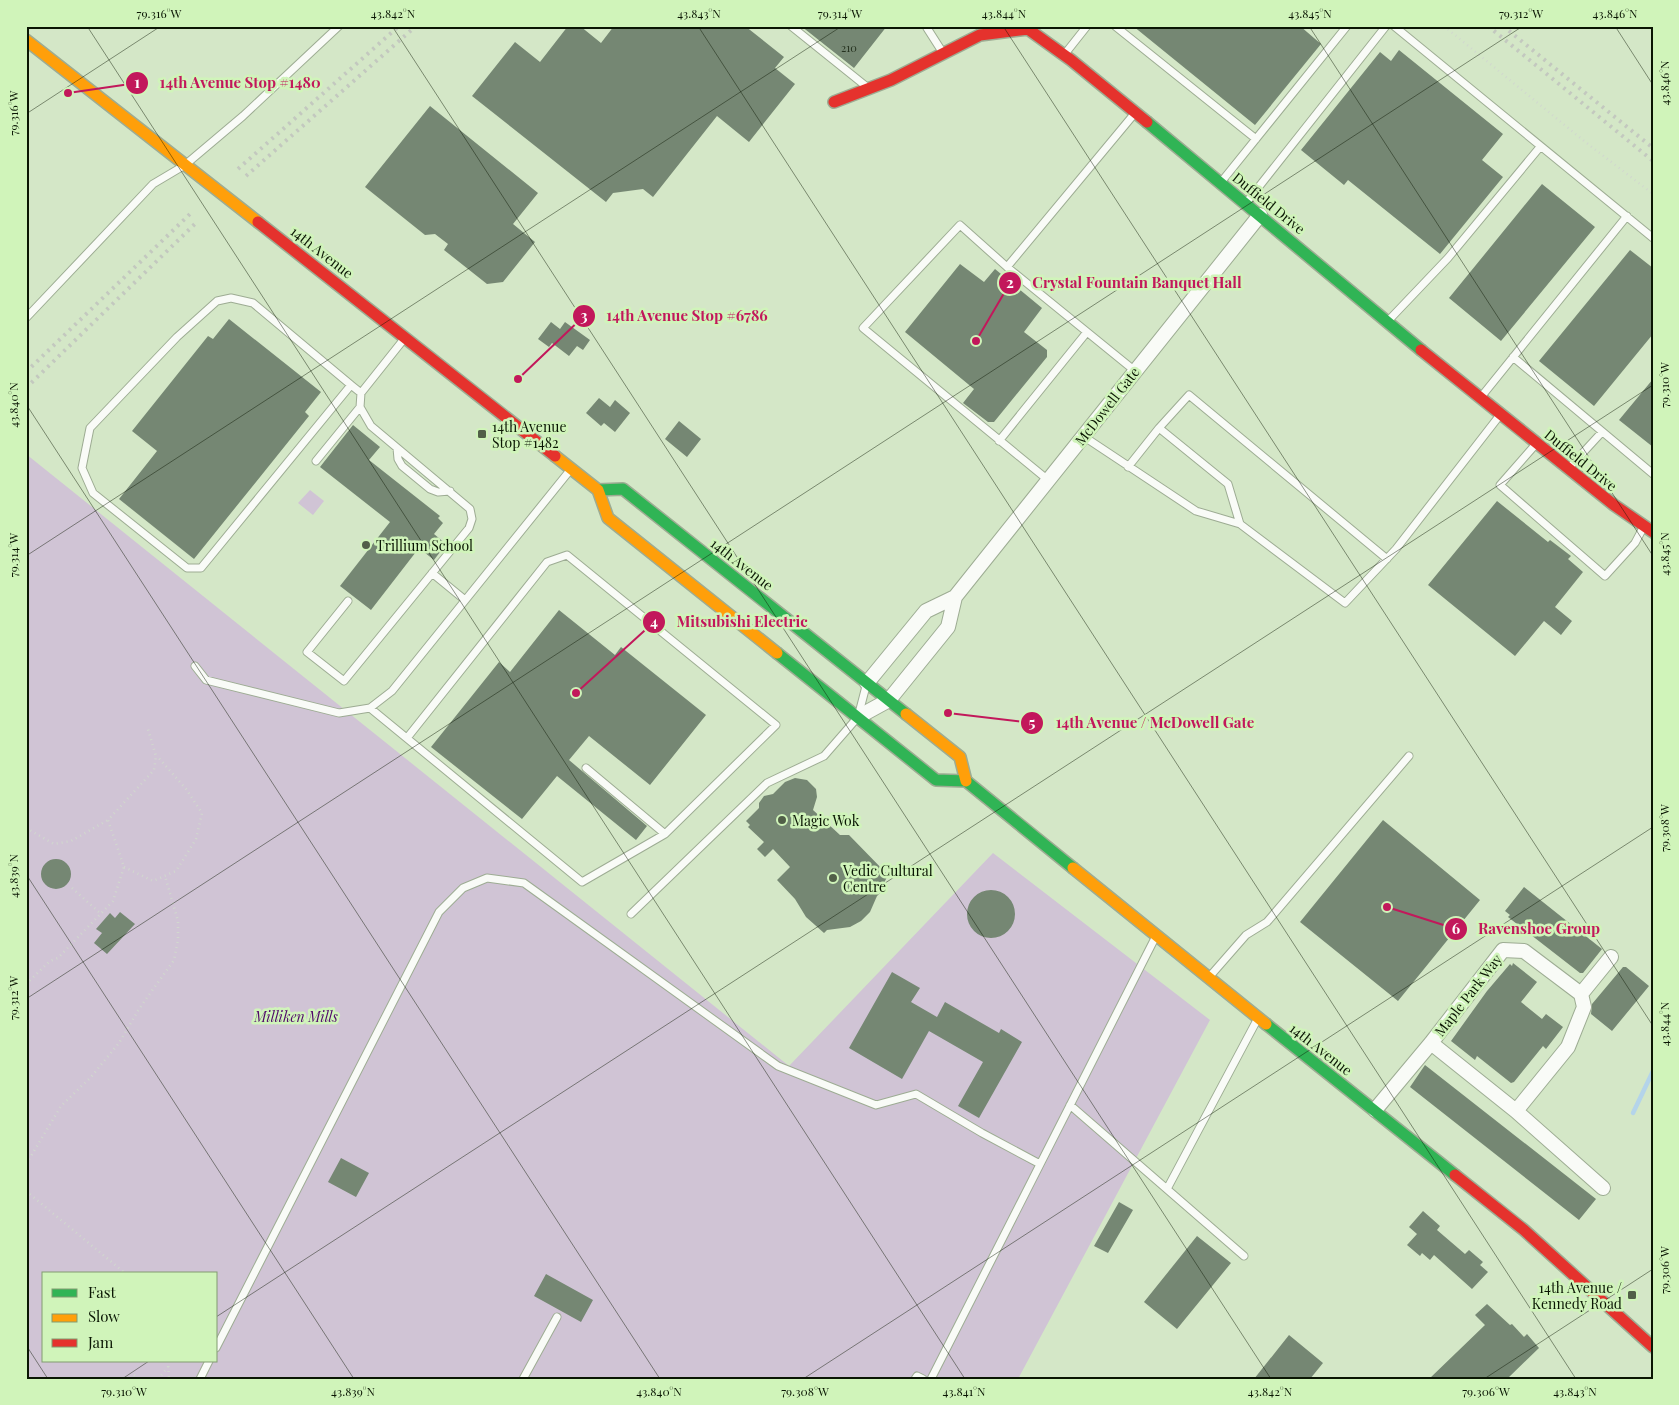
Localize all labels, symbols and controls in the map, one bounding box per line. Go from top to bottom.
text: 79.316°W [137,5,182,21]
text: 43.842°N [371,5,416,21]
text: 43.843°N [677,5,721,21]
text: 79.314°W [818,5,862,21]
text: 43.844°N [982,5,1027,21]
text: 43.845°N [1288,5,1332,21]
text: 79.312°W [1499,5,1543,21]
text: 43.846°N [1593,5,1638,21]
house number: 210 [841,40,857,55]
text: 43.846°N [1656,60,1672,105]
callout: 14th Avenue Stop #1480 [125,68,331,98]
text: 1 [134,72,140,92]
text: 14th Avenue Stop #1480 [159,72,321,92]
text: 79.316°W [5,90,21,135]
street label: Duffield Drive [1229,168,1309,238]
street label: 14th Avenue [287,222,357,282]
callout: Crystal Fountain Banquet Hall [997,268,1252,298]
text: 2 [1006,272,1014,292]
text: Crystal Fountain Banquet Hall [1032,272,1242,292]
callout: 14th Avenue Stop #6786 [571,301,779,331]
text: 3 [580,305,588,325]
text: 14th Avenue Stop #6786 [606,305,768,325]
text: 79.310°W [1656,362,1672,408]
street label: McDowell Gate [1070,363,1144,449]
text: 43.840°N [5,382,21,428]
place label: 14th Avenue Stop #1482 [492,417,567,452]
street label: Duffield Drive [1541,425,1621,495]
marker: 14th Avenue Stop #1482 [476,428,488,440]
text: 43.845°N [1656,532,1672,576]
text: 79.314°W [5,533,21,577]
street label: 14th Avenue [707,534,777,594]
place label: Trillium School [376,536,473,555]
marker: Trillium School [360,539,372,551]
callout: Mitsubishi Electric [642,607,818,637]
text: 4 [650,611,658,631]
text: Mitsubishi Electric [676,611,808,631]
callout: 14th Avenue / McDowell Gate [1020,708,1264,738]
text: 5 [1029,712,1036,732]
text: 14th Avenue / McDowell Gate [1056,712,1255,732]
text: 79.308°W [1656,804,1672,852]
place label: Magic Wok [792,811,860,830]
marker: Magic Wok [776,814,788,826]
text: 43.839°N [5,854,21,898]
place label: Vedic Cultural Centre [842,861,933,896]
marker: Vedic Cultural Centre [827,872,839,884]
callout: Ravenshoe Group [1443,914,1610,944]
text: 6 [1452,918,1460,938]
text: Ravenshoe Group [1478,918,1600,938]
street label: Maple Park Way [1430,950,1506,1040]
text: 79.312°W [5,976,21,1020]
text: 43.844°N [1656,1001,1672,1046]
park label: Milliken Mills [253,1007,338,1026]
street label: 14th Avenue [1286,1019,1356,1079]
text: 79.306°W [1656,1246,1672,1294]
legend [42,1272,218,1362]
place label: 14th Avenue / Kennedy Road [1532,1278,1622,1313]
text: Fast [88,1282,117,1302]
marker: 14th Avenue / Kennedy Road [1626,1289,1638,1301]
text: Slow [88,1306,120,1326]
text: Jam [87,1332,114,1352]
text: 79.310°W [101,1383,147,1399]
text: 43.839°N [331,1383,375,1399]
text: 43.840°N [636,1383,682,1399]
text: 79.308°W [781,1383,829,1399]
text: 43.841°N [942,1383,986,1399]
text: 43.842°N [1248,1383,1293,1399]
text: 79.306°W [1462,1383,1510,1399]
text: 43.843°N [1553,1383,1597,1399]

